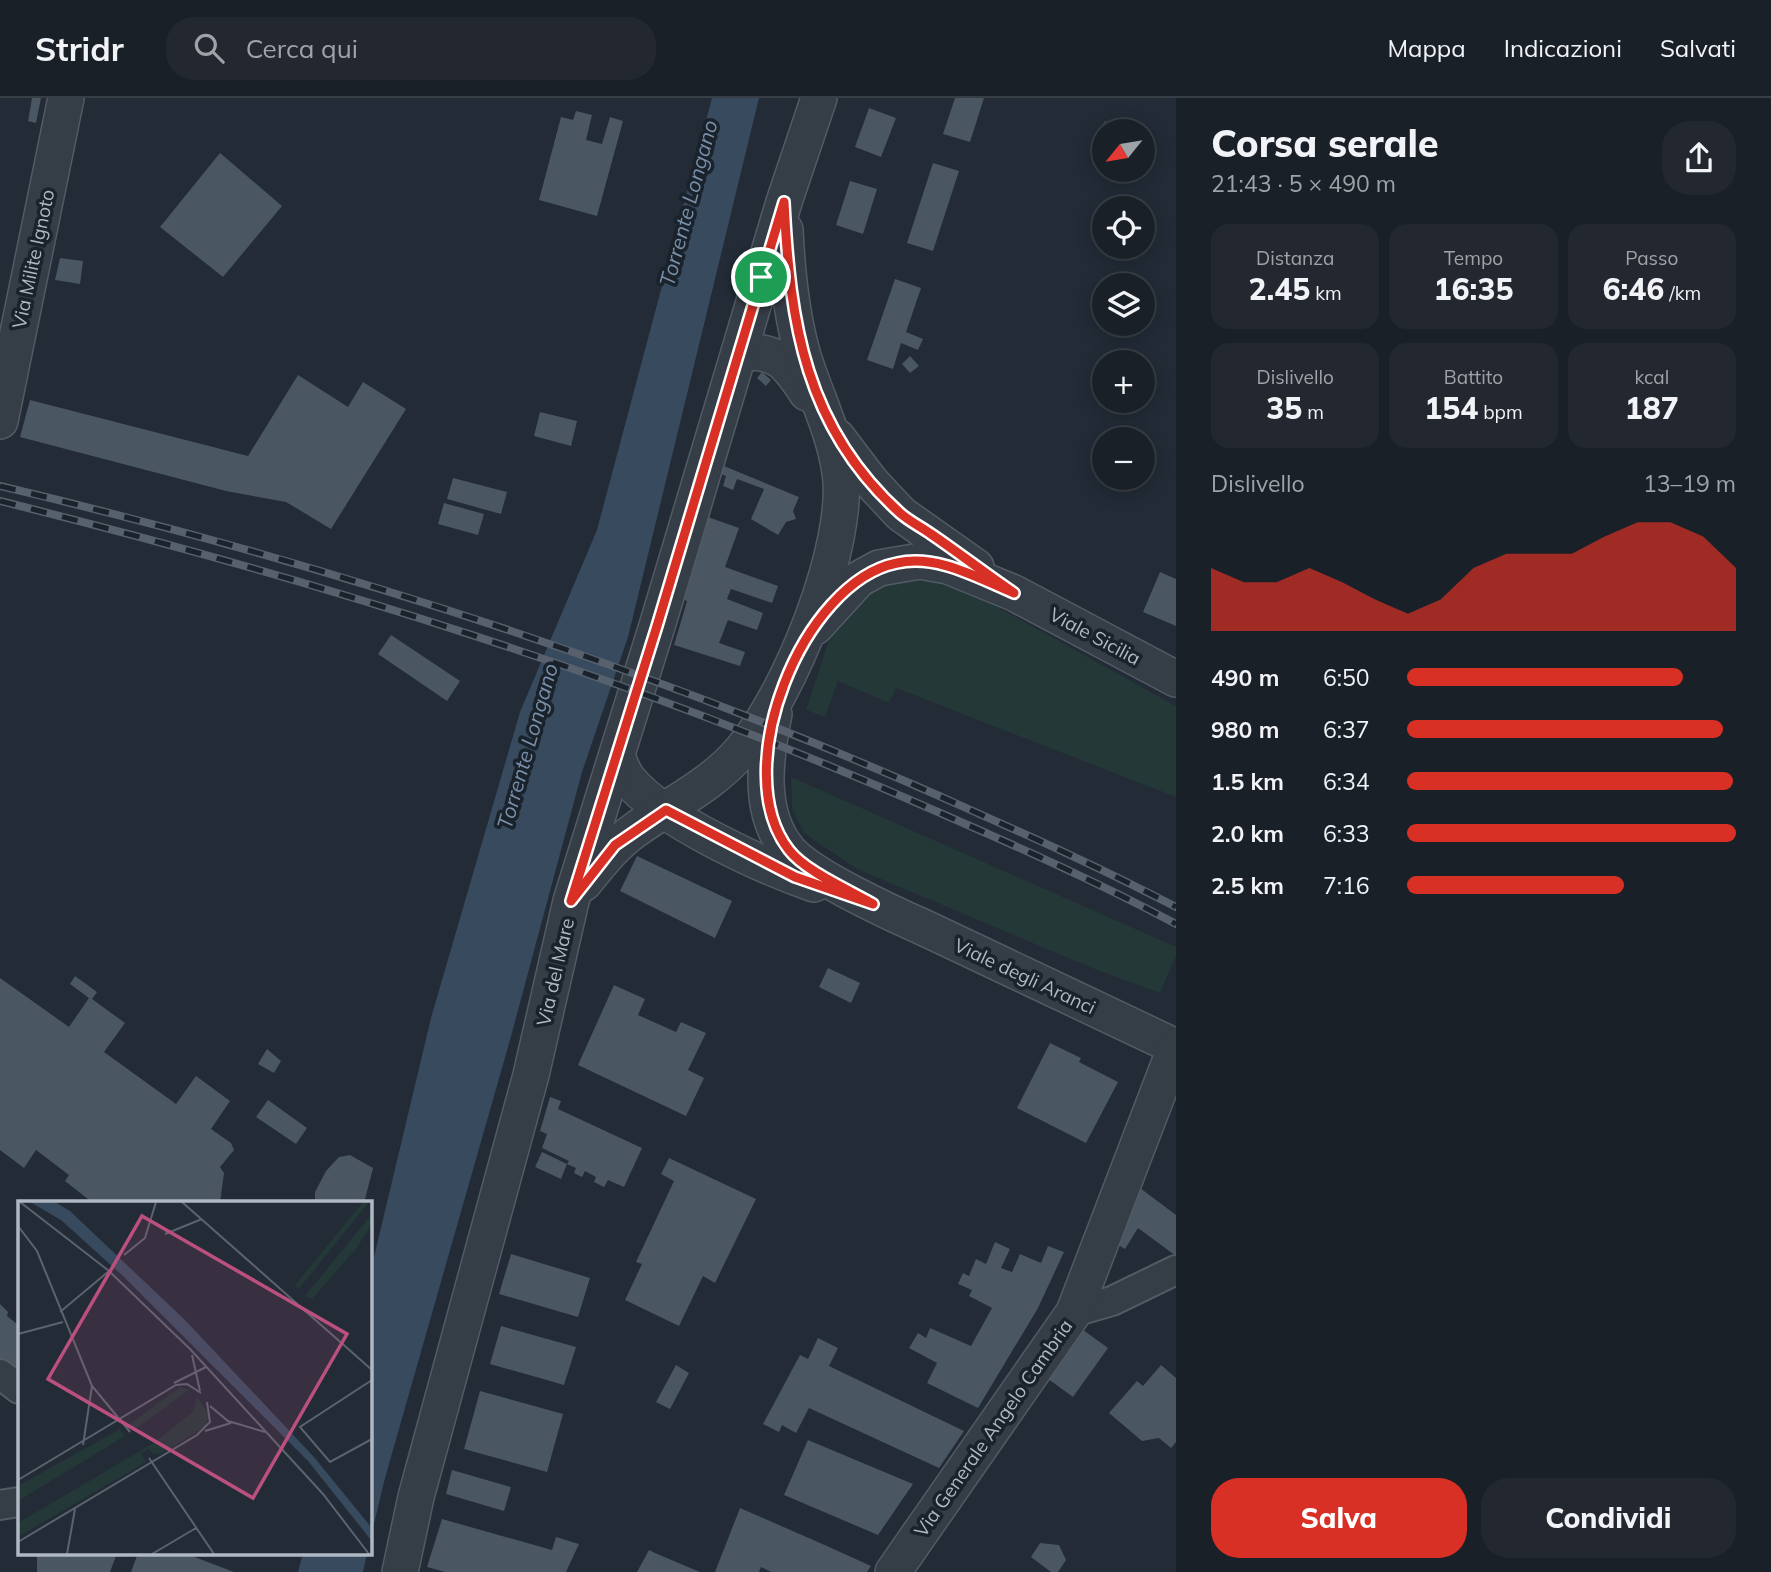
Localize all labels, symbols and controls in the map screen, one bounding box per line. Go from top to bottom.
search box [166,17,656,80]
text: Stridr [35,28,124,69]
icon: search [190,29,228,67]
text: Cerca qui [246,32,358,65]
text: Mappa [1387,33,1466,63]
text: Indicazioni [1504,33,1622,63]
text: Salvati [1660,33,1736,63]
water label: Torrente Longano [653,117,723,289]
north arrow [1092,119,1155,182]
map controls [1092,119,1155,490]
text: Corsa serale [1211,119,1439,167]
button: share [1662,121,1736,195]
text: 21:43 · 5 × 490 m [1211,169,1396,198]
street label: Via Milite Ignoto [7,187,59,331]
button: locate [1092,196,1155,259]
text: Distanza [1256,246,1334,270]
text: Tempo [1444,246,1503,270]
text: Passo [1625,246,1678,270]
pin [731,247,791,307]
icon: arrive [742,258,780,296]
text: 2.45 [1249,270,1310,308]
text: 16:35 [1434,270,1513,308]
text: 6:46 [1603,270,1664,308]
button: layers [1092,273,1155,336]
text: km [1310,281,1342,305]
text: /km [1664,281,1701,305]
button: + [1092,350,1155,413]
text: Dislivello [1256,365,1334,389]
text: Battito [1444,365,1503,389]
text: kcal [1634,365,1669,389]
text: 35 [1266,389,1302,427]
text: 154 [1424,389,1478,427]
text: 187 [1625,389,1679,427]
text: m [1302,400,1324,424]
text: bpm [1478,400,1523,424]
button: − [1092,427,1155,490]
text: Dislivello [1211,469,1305,498]
text: 13–19 m [1643,469,1736,498]
street label: Viale Sicilia [1045,602,1145,670]
water label: Torrente Longano [491,660,563,832]
text: 490 m [1211,663,1279,692]
text: 6:50 [1323,663,1370,692]
text: 980 m [1211,715,1279,744]
text: 6:37 [1323,715,1370,744]
text: 1.5 km [1211,767,1284,796]
text: 6:34 [1323,767,1370,796]
text: 2.0 km [1211,819,1284,848]
text: 6:33 [1323,819,1370,848]
text: 2.5 km [1211,871,1284,900]
text: 7:16 [1323,871,1370,900]
street label: Via del Mare [531,916,579,1028]
street label: Viale degli Aranci [950,933,1100,1019]
inset map [18,1201,371,1554]
street label: Via Generale Angelo Cambria [909,1315,1077,1541]
button: Salva [1211,1478,1467,1558]
button: Condividi [1481,1478,1736,1558]

